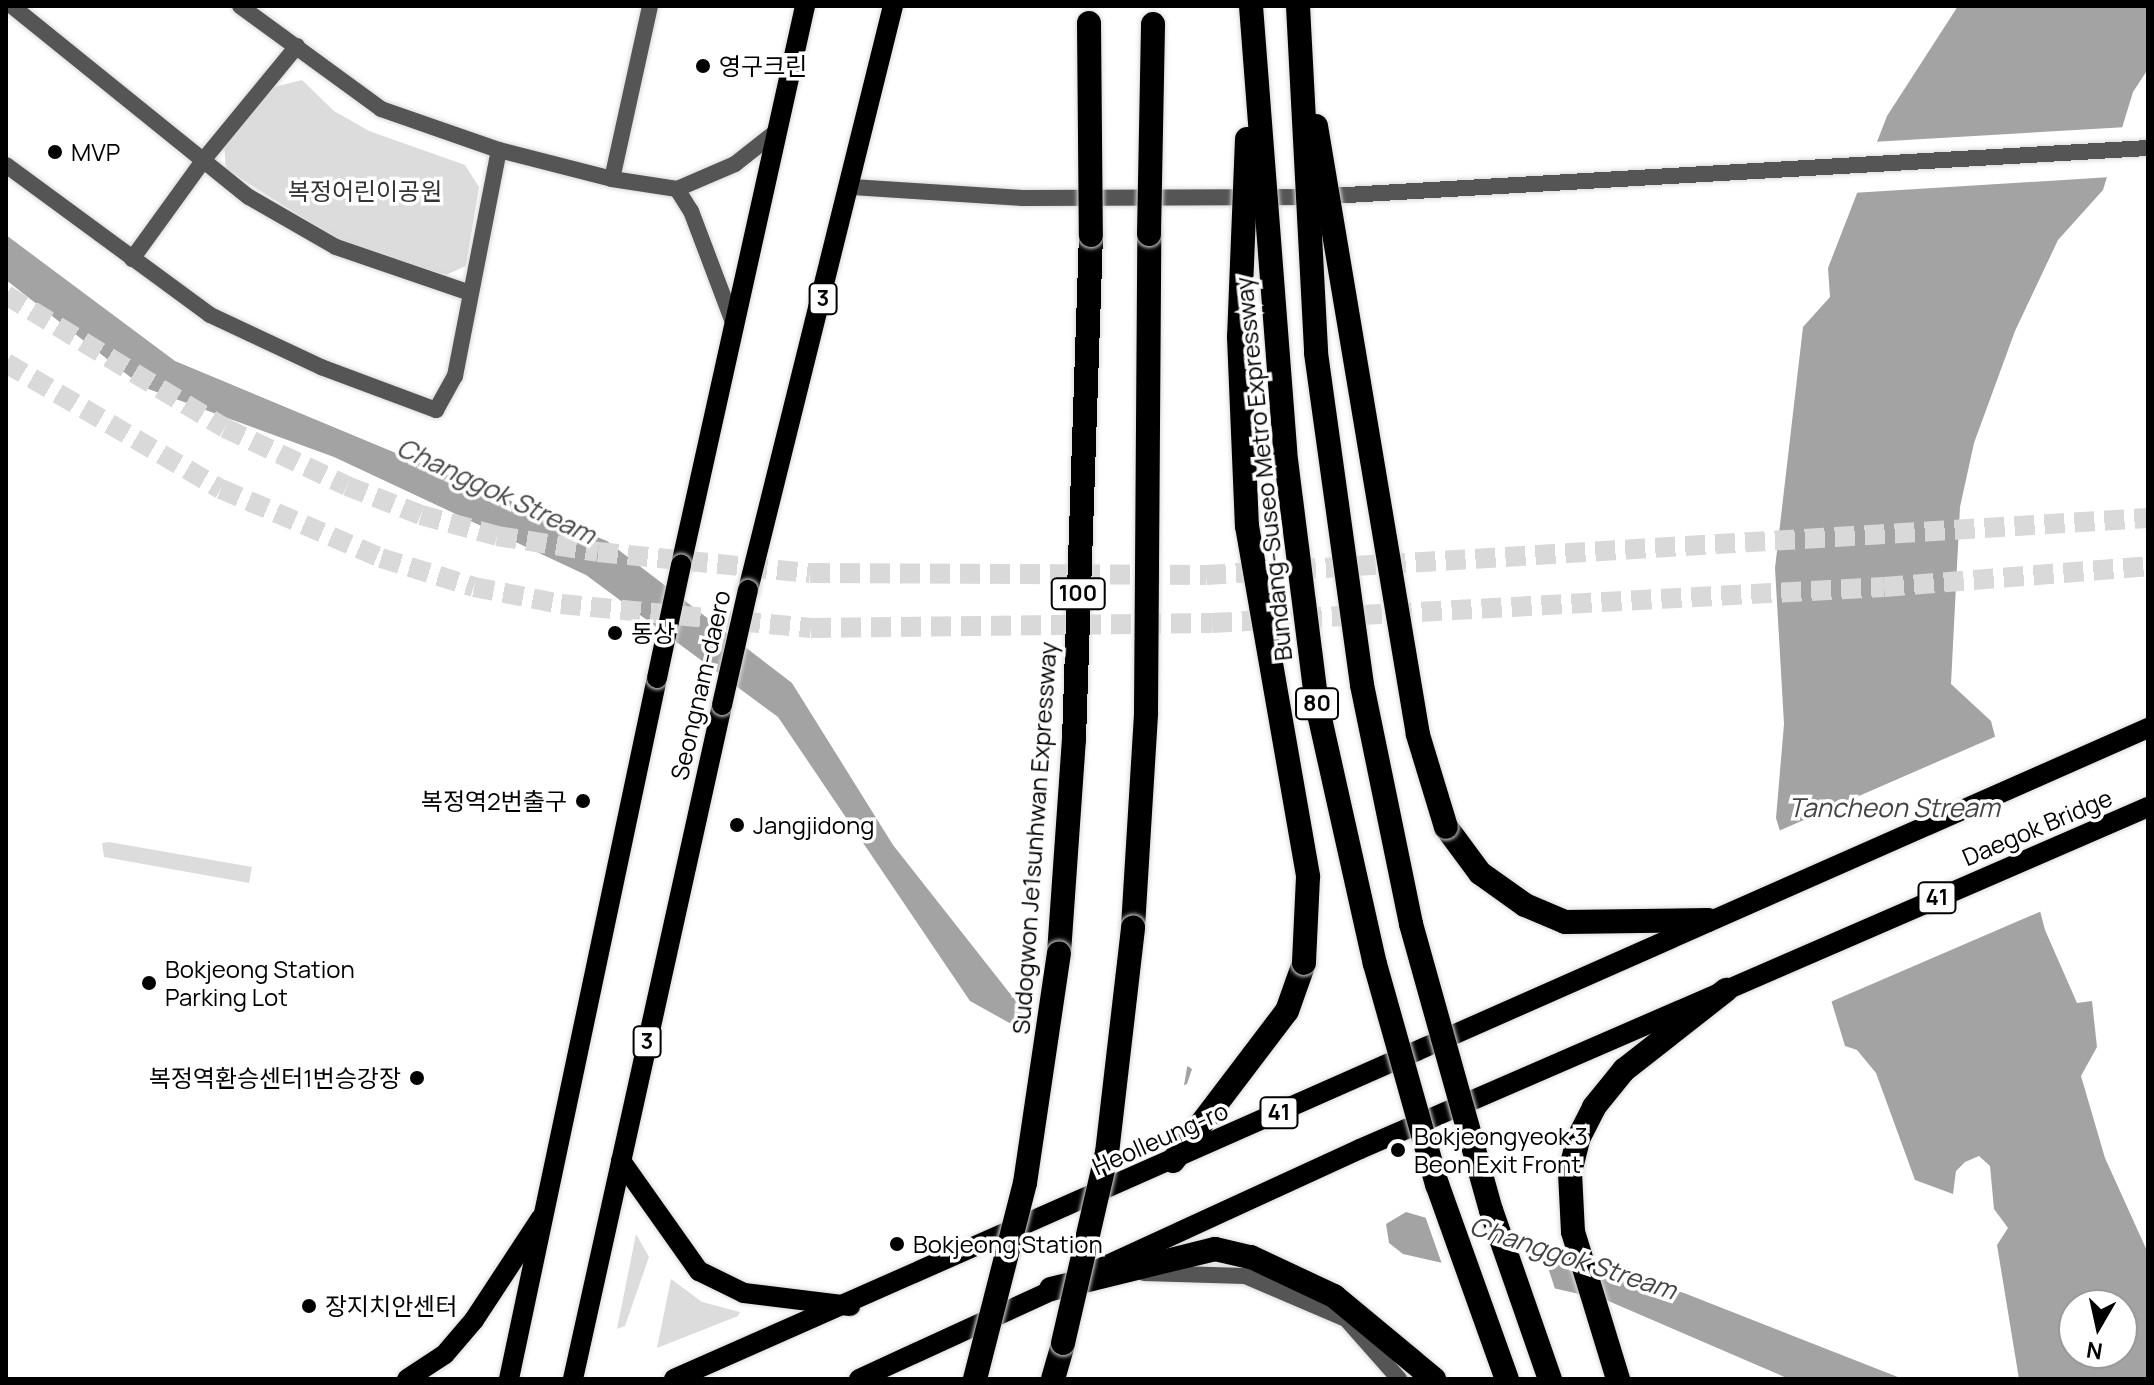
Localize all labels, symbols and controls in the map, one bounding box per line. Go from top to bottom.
place label: 영구크린 [719,52,807,80]
marker: 영구크린 [694,57,712,75]
place label: MVP [71,138,120,166]
marker: MVP [46,143,64,161]
park label: 복정어린이공원 [288,177,442,205]
street label: Bundang-Suseo Metro Expressway [1229,276,1297,662]
road number: 3 [807,281,839,317]
water label: Changgok Stream [392,431,600,551]
road number: 100 [1050,576,1106,612]
street label: Seongnam-daero [664,587,736,783]
place label: 동상 [631,619,675,647]
marker: 동상 [606,624,624,642]
street label: Sudogwon Je1sunhwan Expressway [1006,641,1062,1035]
road number: 80 [1295,686,1339,722]
street label: Daegok Bridge [1958,782,2116,872]
place label: 복정역2번출구 [421,787,567,815]
marker: 복정역2번출구 [574,792,592,810]
water label: Tancheon Stream [1788,792,2000,824]
place label: Jangjidong [753,811,874,839]
marker: Jangjidong [728,816,746,834]
road number: 41 [1917,880,1957,916]
place label: Bokjeong Station Parking Lot [165,955,355,1011]
marker: Bokjeong Station Parking Lot [140,974,158,992]
road number: 3 [631,1024,663,1060]
place label: 복정역환승센터1번승강장 [149,1064,401,1092]
marker: 복정역환승센터1번승강장 [408,1069,426,1087]
street label: Heolleung-ro [1088,1095,1232,1181]
road number: 41 [1259,1095,1299,1131]
place label: Bokjeongyeok 3 Beon Exit Front [1414,1122,1588,1178]
marker: Bokjeongyeok 3 Beon Exit Front [1389,1141,1407,1159]
water label: Changgok Stream [1466,1210,1680,1306]
place label: Bokjeong Station [913,1230,1103,1258]
marker: Bokjeong Station [888,1235,906,1253]
north arrow [2058,1289,2138,1369]
place label: 장지치안센터 [325,1292,457,1320]
marker: 장지치안센터 [300,1297,318,1315]
text: N [2084,1335,2105,1367]

